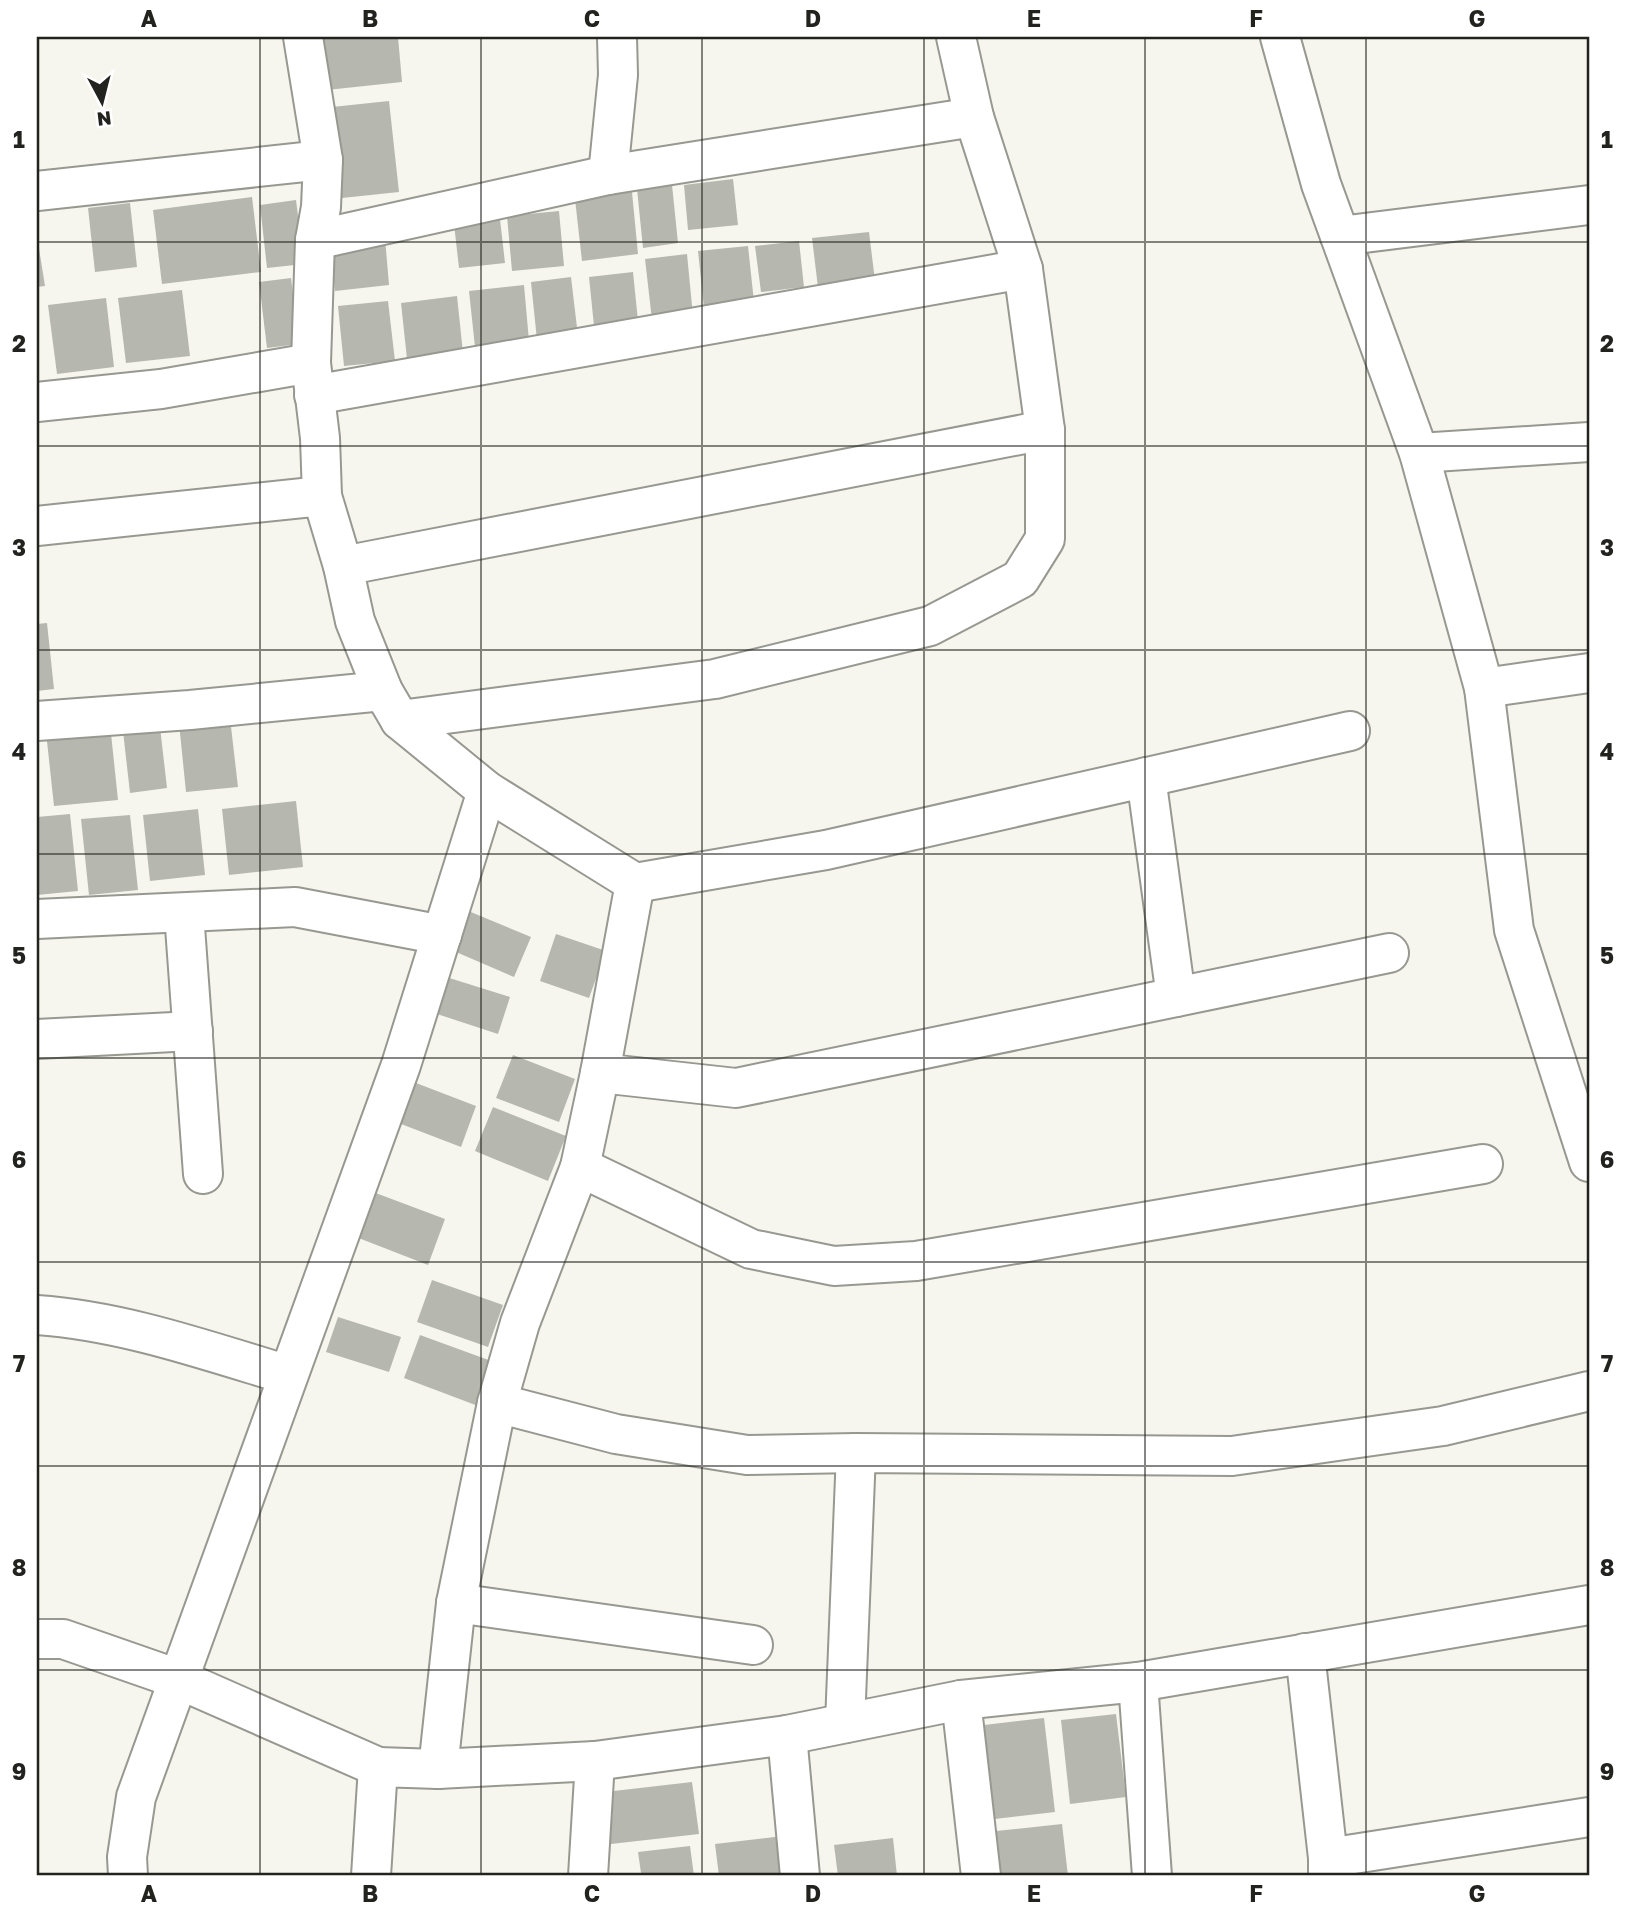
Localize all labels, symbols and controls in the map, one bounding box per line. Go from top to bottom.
text: A [141,4,158,32]
text: B [362,4,378,32]
text: C [584,4,600,32]
text: D [805,4,821,32]
text: E [1027,4,1041,32]
text: F [1249,4,1263,32]
text: G [1469,4,1485,32]
north arrow [66,66,136,136]
text: N [96,107,113,132]
text: 1 [13,125,25,153]
text: 1 [1601,125,1613,153]
text: 2 [12,329,26,357]
text: 2 [1600,329,1614,357]
text: 3 [12,533,26,561]
text: 3 [1600,533,1614,561]
text: 4 [12,737,26,765]
text: 4 [1600,737,1614,765]
text: 5 [12,941,26,969]
text: 5 [1600,941,1614,969]
text: 6 [12,1145,26,1173]
text: 6 [1600,1145,1614,1173]
text: 7 [13,1349,25,1377]
text: 7 [1601,1349,1613,1377]
text: 8 [12,1553,26,1581]
text: 8 [1600,1553,1614,1581]
text: 9 [12,1757,26,1785]
text: 9 [1600,1757,1614,1785]
text: A [141,1879,158,1907]
text: B [362,1879,378,1907]
text: C [584,1879,600,1907]
text: D [805,1879,821,1907]
text: E [1027,1879,1041,1907]
text: F [1249,1879,1263,1907]
text: G [1469,1879,1485,1907]

